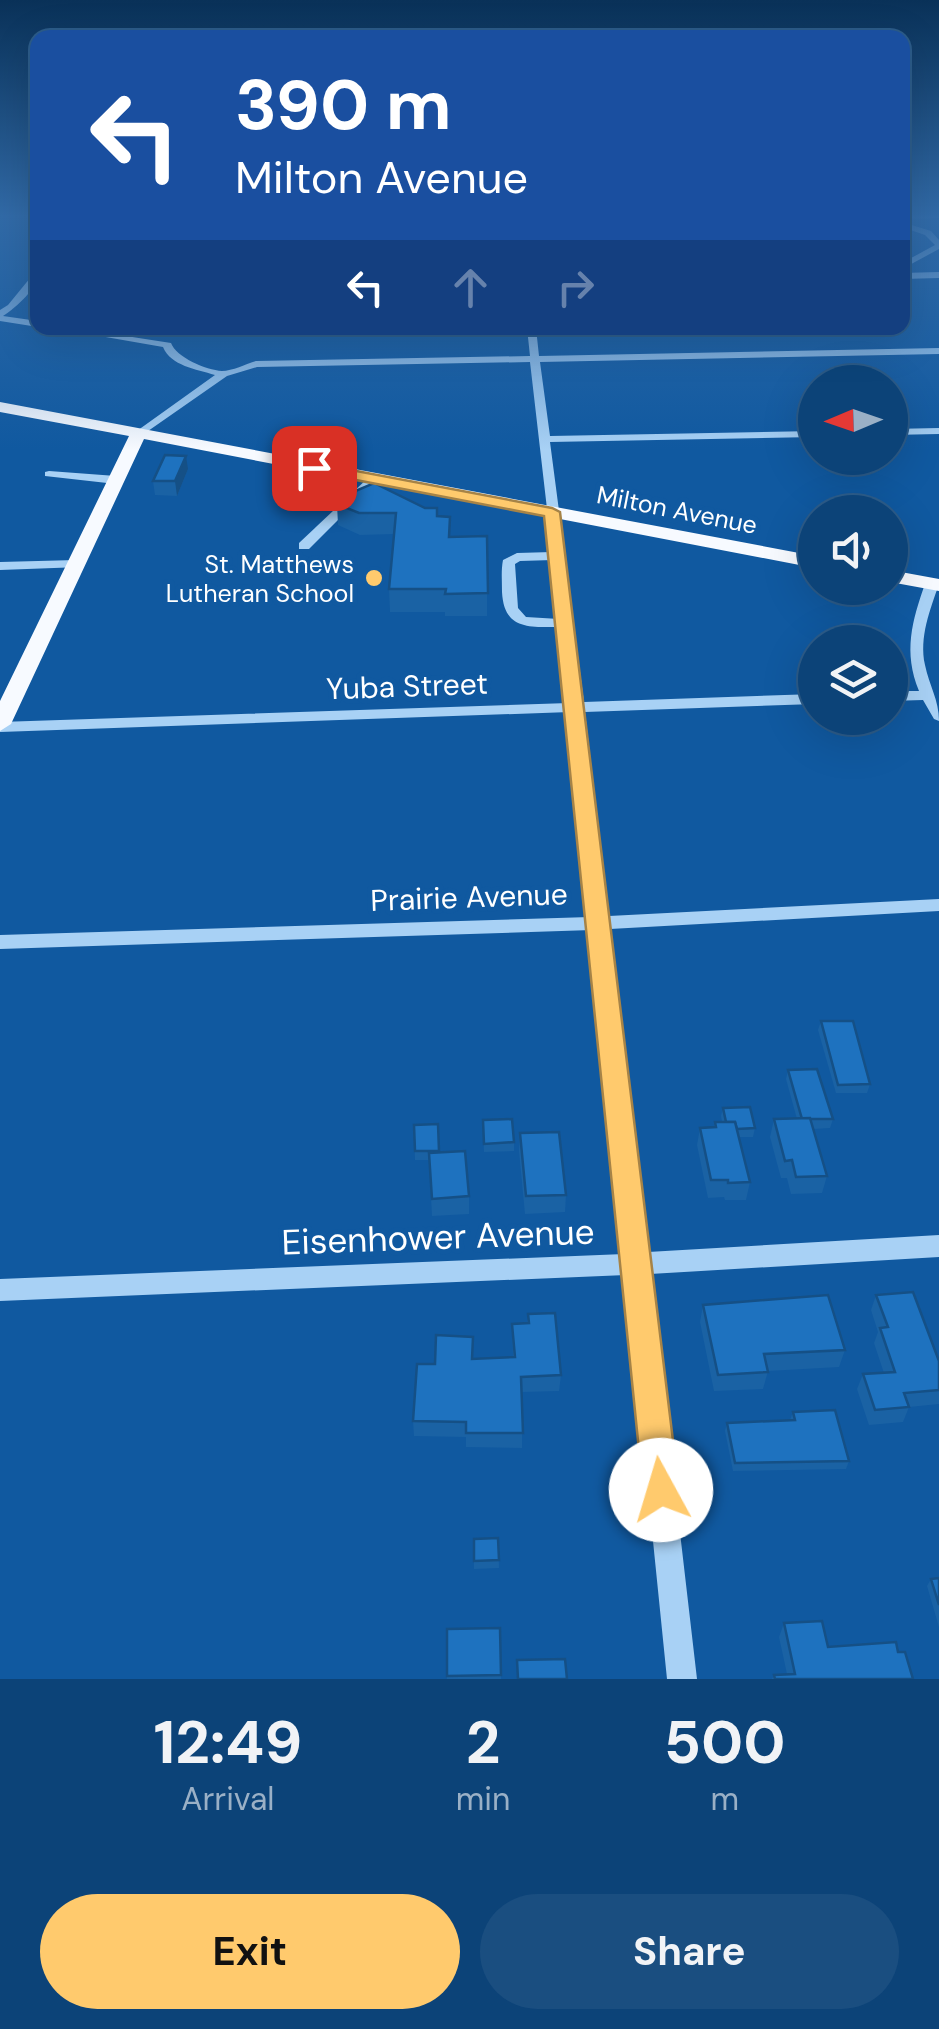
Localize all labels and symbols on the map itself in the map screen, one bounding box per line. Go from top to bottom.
north arrow [798,365,908,475]
pin [272,426,357,511]
street label: Milton Avenue [594,478,760,542]
place label: St. Matthews Lutheran School [166,548,354,610]
marker: St. Matthews Lutheran School [363,567,385,589]
street label: Yuba Street [325,664,489,708]
street label: Prairie Avenue [370,874,568,920]
street label: Eisenhower Avenue [281,1209,595,1265]
position arrow [609,1438,713,1542]

